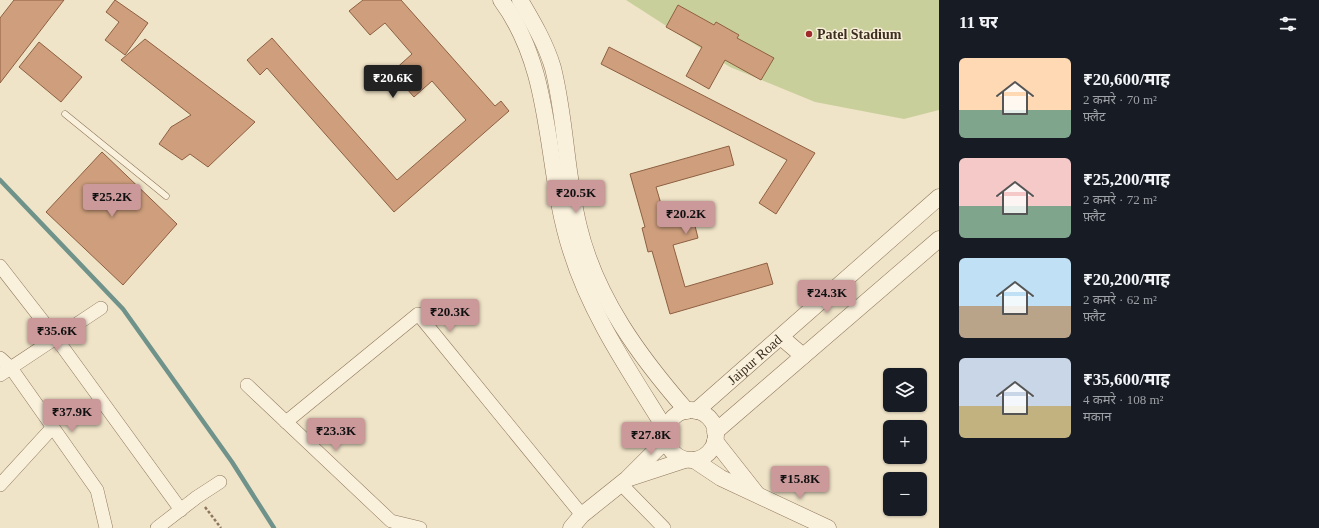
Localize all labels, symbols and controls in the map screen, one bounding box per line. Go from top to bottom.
text: 11 घर [959,13,998,32]
icon: filters [1277,13,1299,35]
place label: Patel Stadium [817,27,902,42]
marker: Patel Stadium [804,29,814,39]
pin: ₹20.6K [360,65,426,99]
text: ₹20.6K [373,70,413,85]
text: ₹20,600/माह [1083,70,1170,89]
icon: home [991,74,1039,122]
text: 2 कमरे · 70 m² [1083,92,1157,107]
text: फ़्लैट [1083,109,1106,124]
text: ₹25,200/माह [1083,170,1170,189]
icon: home [991,174,1039,222]
pin: ₹20.5K [543,180,609,214]
pin: ₹25.2K [79,184,145,218]
text: ₹20.5K [556,185,596,200]
text: ₹25.2K [92,189,132,204]
text: 2 कमरे · 72 m² [1083,192,1157,207]
pin: ₹20.2K [653,201,719,235]
text: ₹20.2K [666,206,706,221]
text: फ़्लैट [1083,209,1106,224]
text: ₹20,200/माह [1083,270,1170,289]
icon: home [991,274,1039,322]
pin: ₹24.3K [794,280,860,314]
text: ₹24.3K [807,285,847,300]
text: 2 कमरे · 62 m² [1083,292,1157,307]
pin: ₹20.3K [417,299,483,333]
text: ₹20.3K [430,304,470,319]
text: फ़्लैट [1083,309,1106,324]
pin: ₹35.6K [24,318,90,352]
text: ₹35.6K [37,323,77,338]
street label: Jaipur Road [725,332,785,388]
map controls [883,368,927,516]
button: layers [883,368,927,412]
text: ₹35,600/माह [1083,370,1170,389]
icon: home [991,374,1039,422]
text: 4 कमरे · 108 m² [1083,392,1163,407]
pin: ₹37.9K [39,399,105,433]
text: ₹37.9K [52,404,92,419]
text: मकान [1083,409,1111,424]
pin: ₹23.3K [303,418,369,452]
button: + [883,420,927,464]
pin: ₹27.8K [618,422,684,456]
text: ₹23.3K [316,423,356,438]
text: ₹27.8K [631,427,671,442]
pin: ₹15.8K [767,466,833,500]
text: ₹15.8K [780,471,820,486]
button: − [883,472,927,516]

